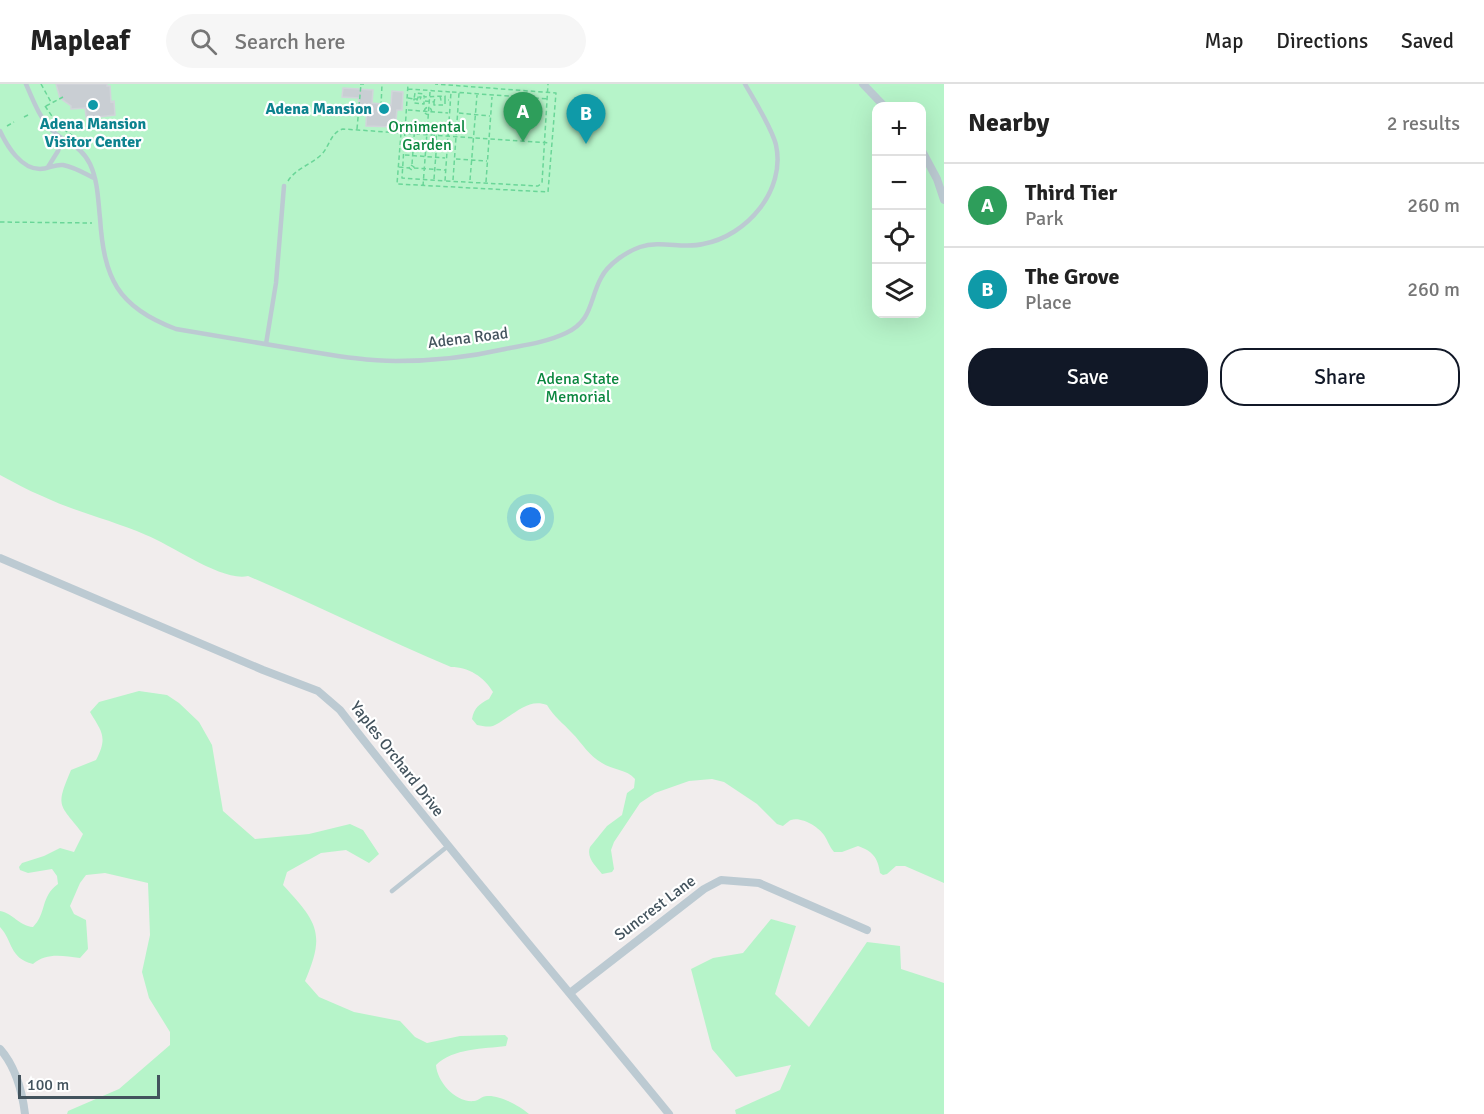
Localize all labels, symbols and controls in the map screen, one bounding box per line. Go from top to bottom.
search box [166,14,586,68]
text: Mapleaf [30,24,130,58]
icon: search [187,25,220,58]
text: Search here [235,28,346,55]
text: Map [1205,28,1243,54]
text: Directions [1276,28,1368,54]
text: Saved [1401,28,1454,54]
pin: A [504,92,542,142]
pin: B [566,94,606,144]
marker: Adena Mansion Visitor Center [86,98,100,112]
place label: Adena Mansion [266,99,372,119]
marker: Adena Mansion [377,102,391,116]
map controls [872,102,926,318]
button: + [872,102,926,156]
text: Nearby [968,107,1049,139]
text: 2 results [1387,111,1460,136]
place label: Adena Mansion Visitor Center [40,114,146,152]
park label: Ornimental Garden [388,117,466,155]
button: − [872,156,926,210]
text: Third Tier [1025,179,1117,206]
text: A [981,193,994,218]
text: 260 m [1407,193,1460,218]
text: Park [1025,206,1063,231]
button: locate [872,210,926,264]
text: The Grove [1025,263,1119,290]
button: layers [872,264,926,318]
text: B [981,277,994,302]
text: 260 m [1407,277,1460,302]
text: Place [1025,290,1072,315]
street label: Adena Road [427,323,509,353]
button: Save [968,348,1208,406]
button: Share [1220,348,1460,406]
park label: Adena State Memorial [537,369,619,407]
your location [516,503,545,532]
street label: Yaples Orchard Drive [346,697,448,821]
street label: Suncrest Lane [610,871,700,945]
scale bar [18,1072,160,1100]
text: 100 m [27,1075,69,1095]

